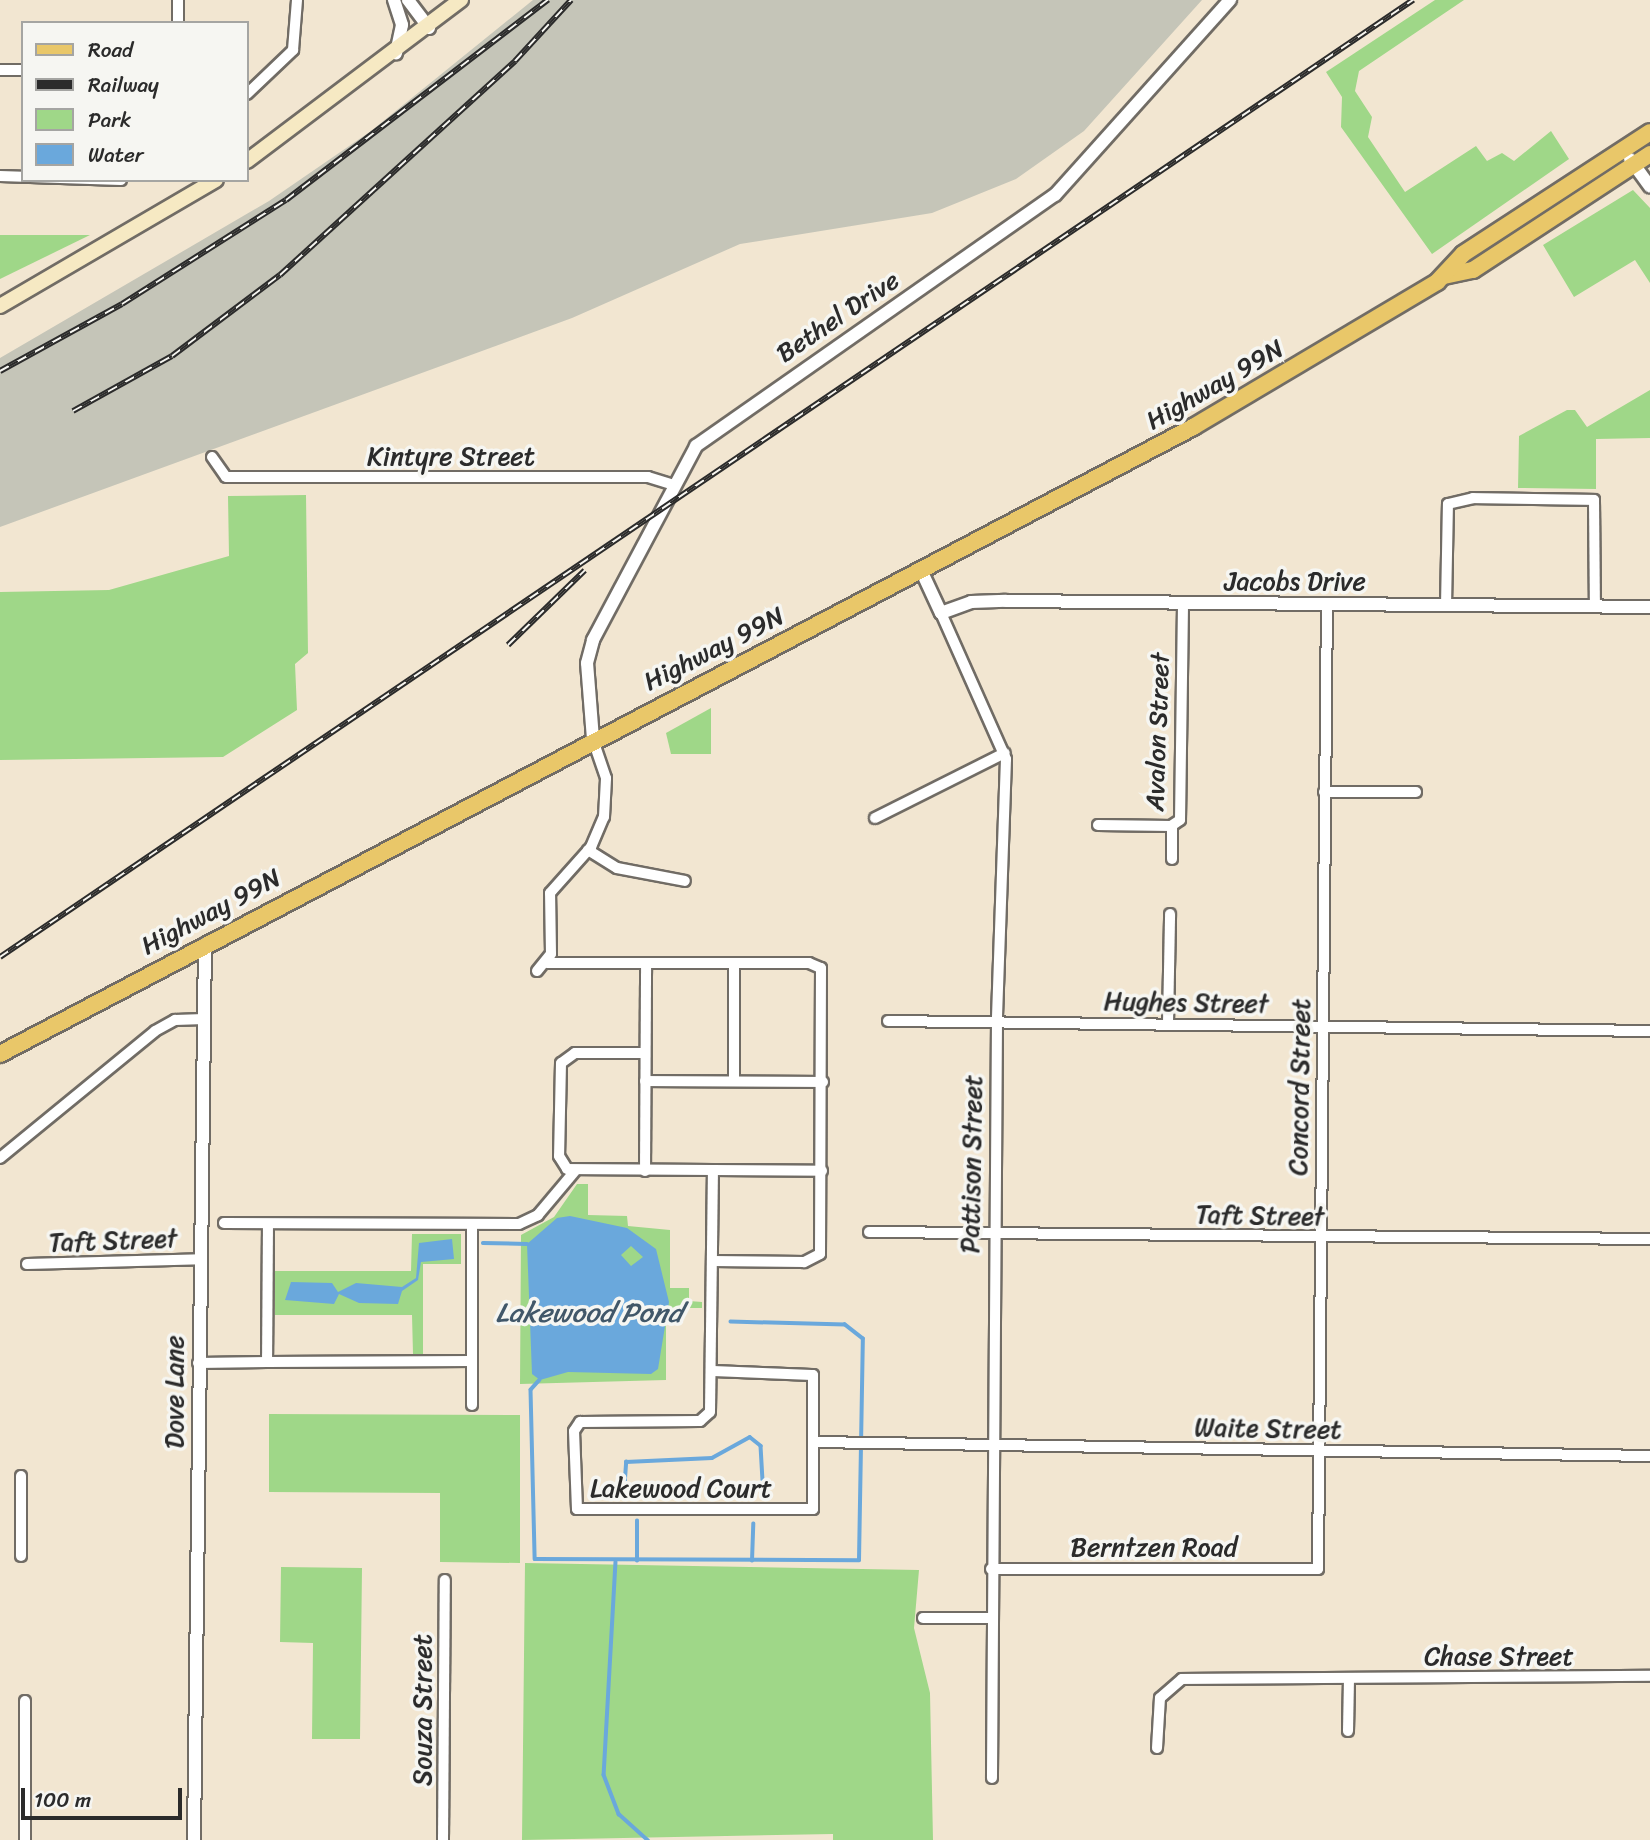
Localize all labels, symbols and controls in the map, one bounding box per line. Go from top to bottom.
legend [21,21,248,182]
text: Road [88,31,133,69]
text: Railway [88,66,159,104]
text: Park [88,101,131,139]
text: Water [88,136,143,174]
street label: Bethel Drive [771,265,905,369]
street label: Highway 99N [1141,333,1289,437]
street label: Kintyre Street [367,441,535,473]
street label: Jacobs Drive [1224,566,1366,598]
street label: Highway 99N [639,600,789,698]
street label: Avalon Street [1140,652,1176,812]
street label: Highway 99N [136,862,286,962]
street label: Hughes Street [1103,986,1269,1020]
street label: Concord Street [1283,999,1317,1175]
street label: Pattison Street [955,1074,989,1254]
street label: Taft Street [1195,1199,1325,1233]
street label: Taft Street [48,1223,178,1259]
water label: Lakewood Pond [496,1296,682,1330]
street label: Dove Lane [159,1335,191,1449]
street label: Waite Street [1194,1412,1342,1446]
street label: Lakewood Court [590,1473,772,1505]
street label: Berntzen Road [1070,1532,1238,1564]
street label: Souza Street [407,1634,439,1786]
street label: Chase Street [1424,1641,1574,1673]
scale bar [24,1773,186,1817]
text: 100 m [34,1781,91,1819]

